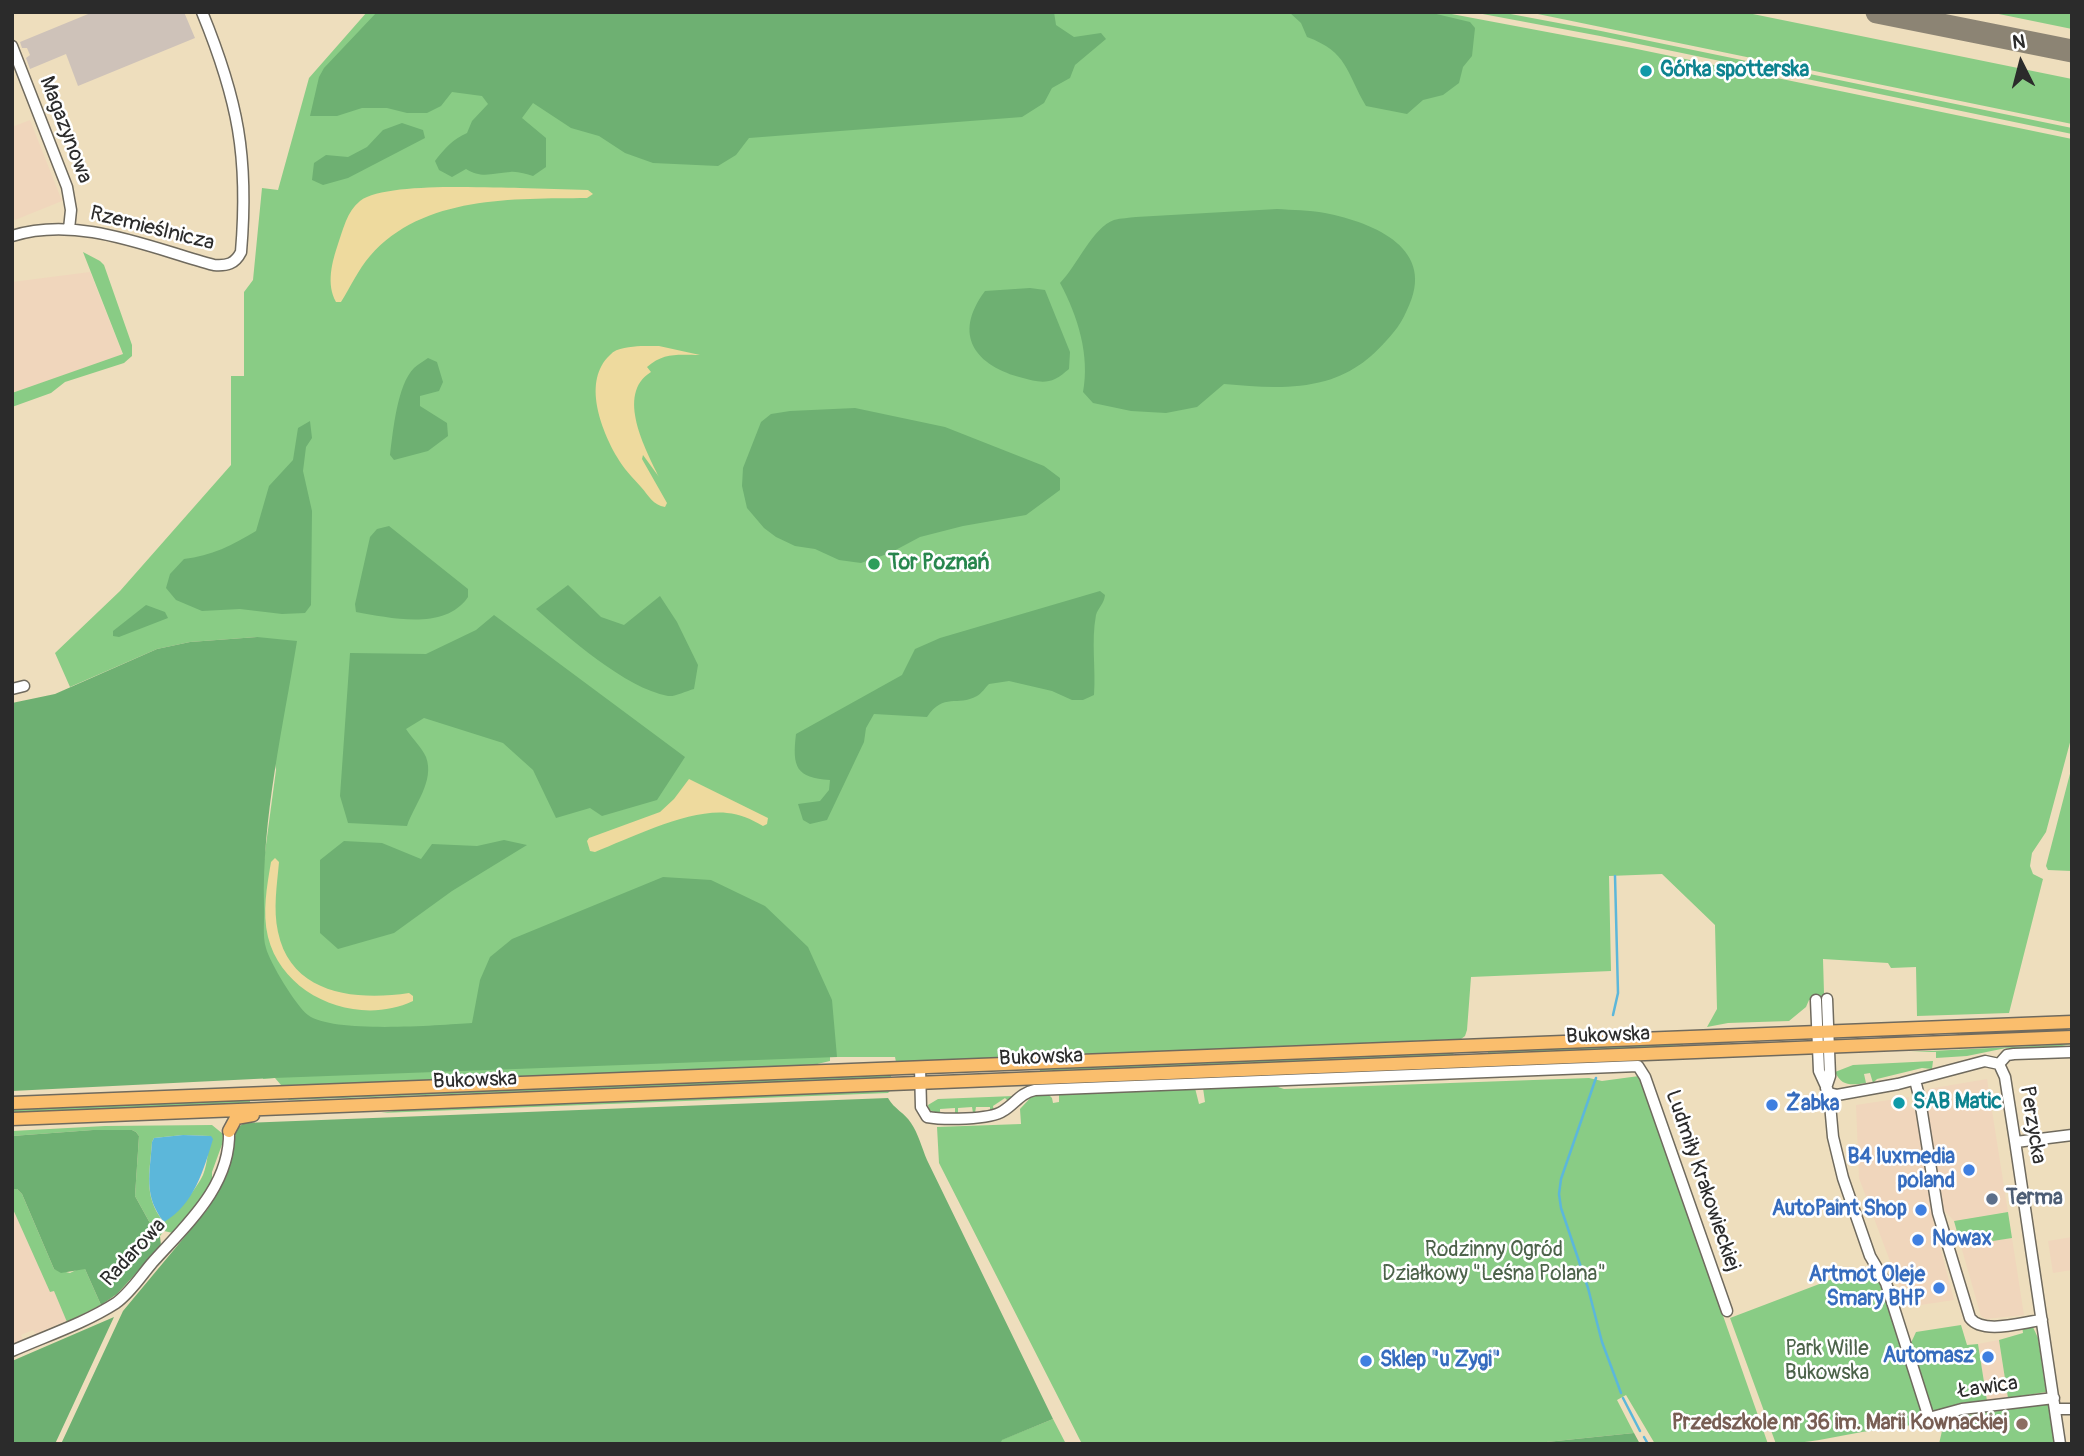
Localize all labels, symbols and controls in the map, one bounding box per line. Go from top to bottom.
north arrow [1986,28,2056,98]
text: N [2011,30,2026,55]
place label: Górka spotterska [1660,58,1809,84]
marker: Górka spotterska [1638,63,1654,79]
street label: Magazynowa [33,73,97,187]
street label: Rzemieślnicza [87,201,217,257]
place label: Tor Poznań [888,551,990,577]
marker: Tor Poznań [866,556,882,572]
street label: Bukowska [1565,1022,1651,1050]
street label: Bukowska [998,1044,1084,1072]
street label: Bukowska [432,1067,518,1095]
street label: Perzycka [2013,1084,2051,1166]
street label: Ludmiły Krakowieckiej [1659,1087,1745,1275]
place label: SAB Matic [1913,1090,2002,1116]
place label: Żabka [1786,1092,1840,1118]
marker: SAB Matic [1891,1095,1907,1111]
marker: Żabka [1764,1097,1780,1113]
place label: B4 luxmedia poland [1848,1145,1955,1195]
marker: B4 luxmedia poland [1961,1162,1977,1178]
place label: Terma [2006,1186,2063,1212]
marker: Terma [1984,1191,2000,1207]
place label: AutoPaint Shop [1772,1197,1907,1223]
marker: AutoPaint Shop [1913,1202,1929,1218]
street label: Radarowa [96,1214,172,1292]
place label: Nowax [1932,1227,1992,1253]
marker: Nowax [1910,1232,1926,1248]
park label: Rodzinny Ogród Działkowy "Leśna Polana" [1382,1238,1606,1288]
place label: Artmot Oleje Smary BHP [1809,1263,1925,1313]
marker: Artmot Oleje Smary BHP [1931,1280,1947,1296]
park label: Park Wille Bukowska [1785,1337,1869,1387]
place label: Automasz [1883,1344,1974,1370]
place label: Sklep "u Zygi" [1380,1348,1501,1374]
marker: Automasz [1980,1349,1996,1365]
marker: Sklep "u Zygi" [1358,1353,1374,1369]
street label: Ławica [1956,1371,2020,1405]
place label: Przedszkole nr 36 im. Marii Kownackiej [1672,1411,2008,1437]
marker: Przedszkole nr 36 im. Marii Kownackiej [2014,1416,2030,1432]

